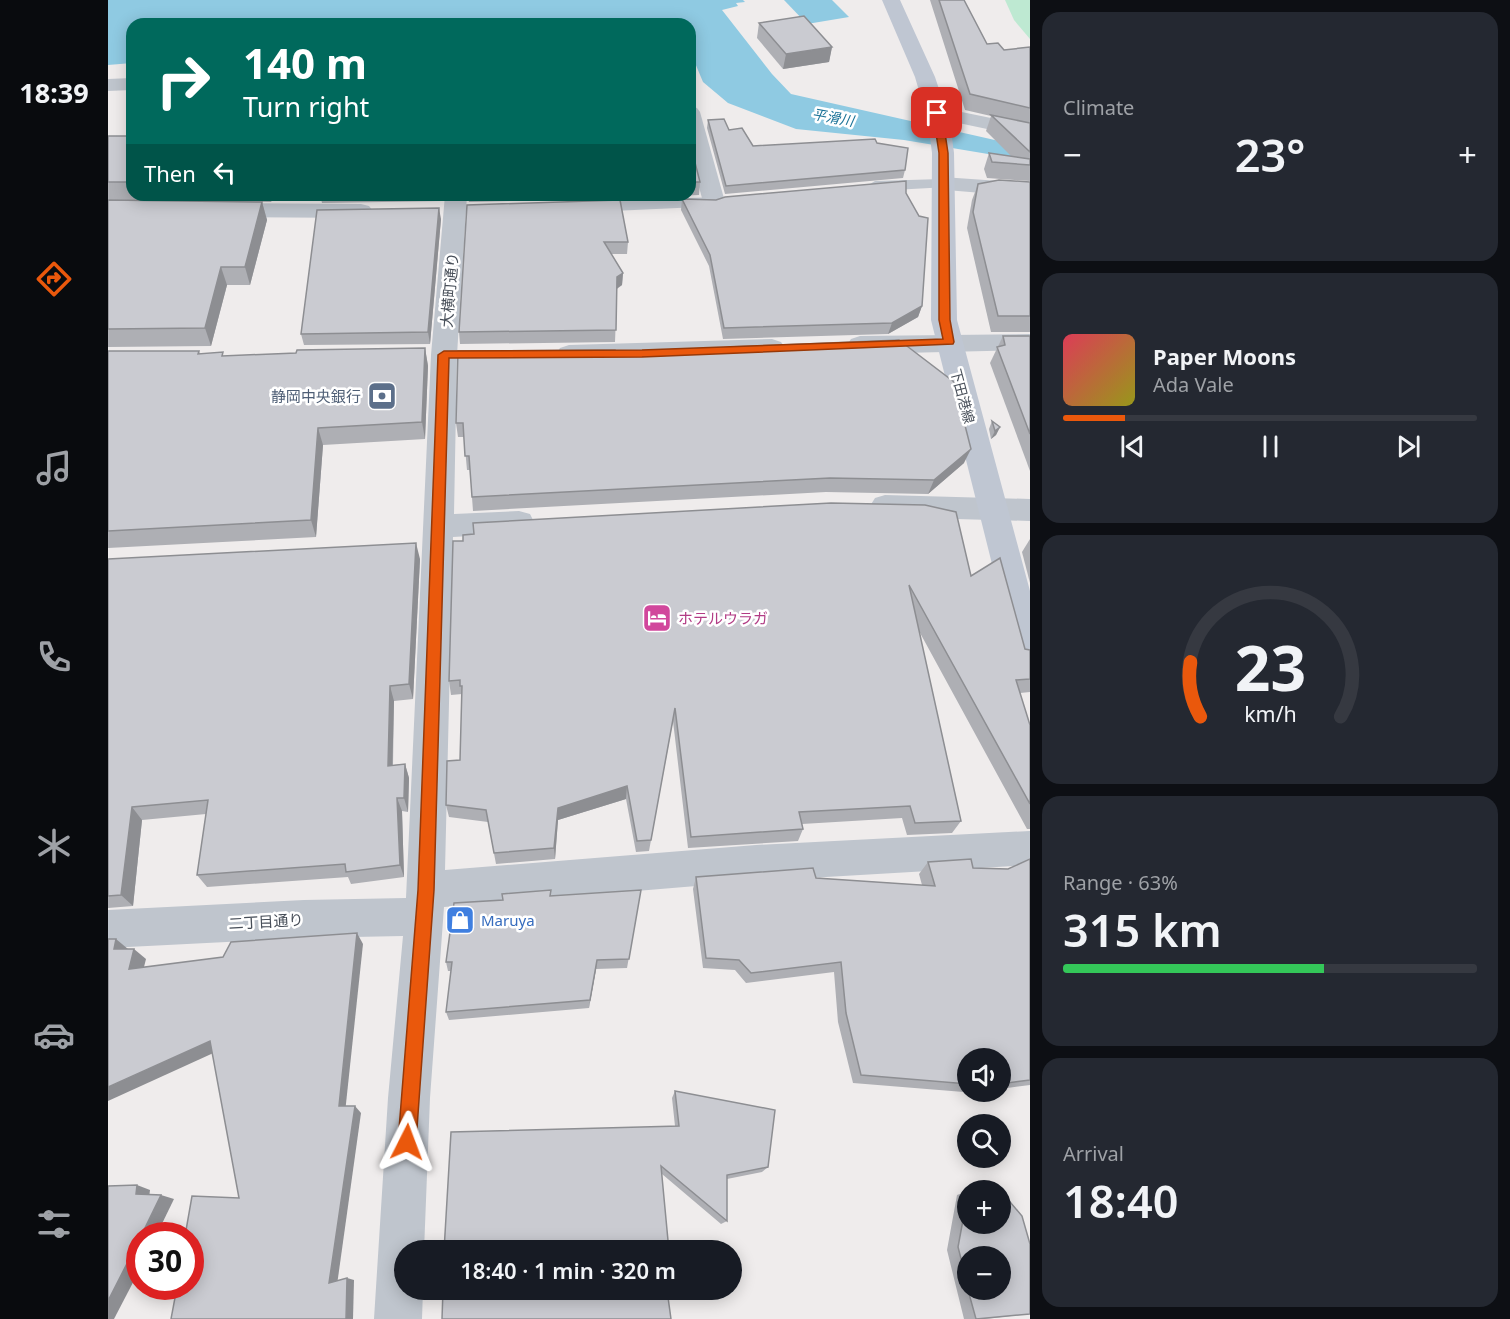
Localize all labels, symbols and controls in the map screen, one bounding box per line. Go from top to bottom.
text: 140 m [243,34,367,91]
icon: right [144,42,222,120]
text: 18:39 [19,74,89,111]
pin [911,87,962,138]
text: Turn right [243,88,369,125]
text: Climate [1063,94,1134,121]
icon: arrive [920,96,953,129]
water label: 平滑川 [811,104,857,130]
text: 23° [1235,124,1305,185]
text: − [1063,132,1082,177]
text: + [1458,132,1477,177]
icon: left [208,156,241,189]
text: Then [144,158,196,188]
street label: 大横町通り [436,252,462,328]
icon: directions [33,258,75,300]
text: Paper Moons [1153,341,1296,371]
street label: 下田港線 [947,366,979,426]
text: Ada Vale [1153,371,1234,398]
bank icon: 静岡中央銀行 [366,380,398,412]
place label: 静岡中央銀行 [271,386,361,406]
icon: previous [1116,430,1149,463]
icon: pause [1254,430,1287,463]
icon: next [1392,430,1425,463]
icon: music [33,447,75,489]
hotel icon: ホテルウラガ [641,602,673,634]
place label: ホテルウラガ [678,608,768,628]
text: 23 [1234,624,1306,709]
icon: phone [33,636,75,678]
text: km/h [1244,699,1296,728]
icon: climate [33,825,75,867]
text: Range · 63% [1063,869,1178,896]
text: 315 km [1063,899,1222,960]
shop icon: Maruya [444,904,476,936]
street label: 二丁目通り [228,909,304,933]
place label: Maruya [481,910,535,930]
icon: car [33,1014,75,1056]
map controls [957,1048,1011,1300]
button: sound [957,1048,1011,1102]
position arrow [375,1110,439,1174]
button: search [957,1114,1011,1168]
text: Arrival [1063,1140,1124,1167]
text: 18:40 [1063,1170,1178,1231]
button: + [957,1180,1011,1234]
icon: filters [33,1203,75,1245]
speed limit sign: 30 [126,1222,204,1300]
button: − [957,1246,1011,1300]
text: 18:40 · 1 min · 320 m [460,1255,676,1285]

